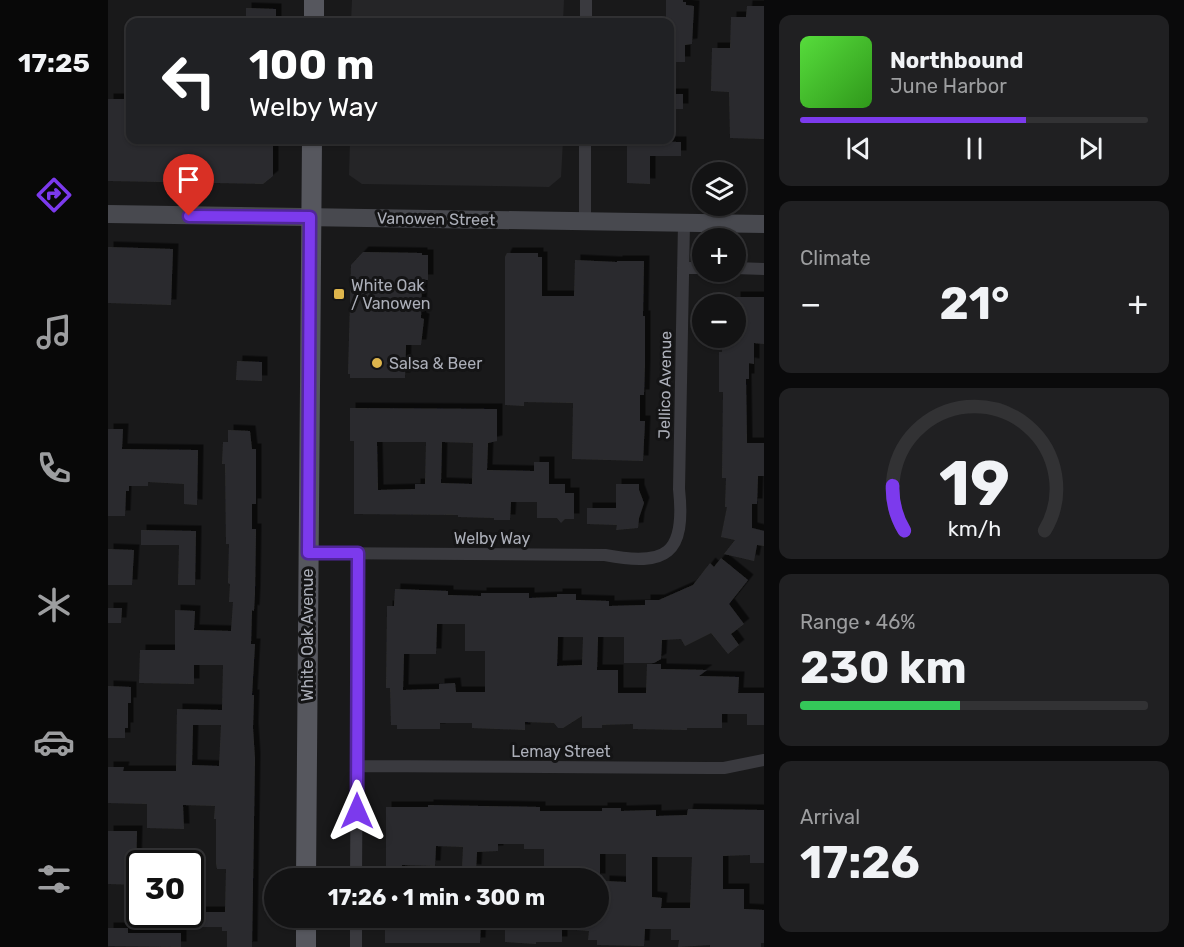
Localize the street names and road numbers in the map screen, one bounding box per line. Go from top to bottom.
street label: Vanowen Street [377,208,495,230]
street label: Jellico Avenue [655,331,675,439]
street label: Welby Way [454,529,530,548]
street label: White Oak Avenue [298,569,317,701]
street label: Lemay Street [511,742,611,761]

